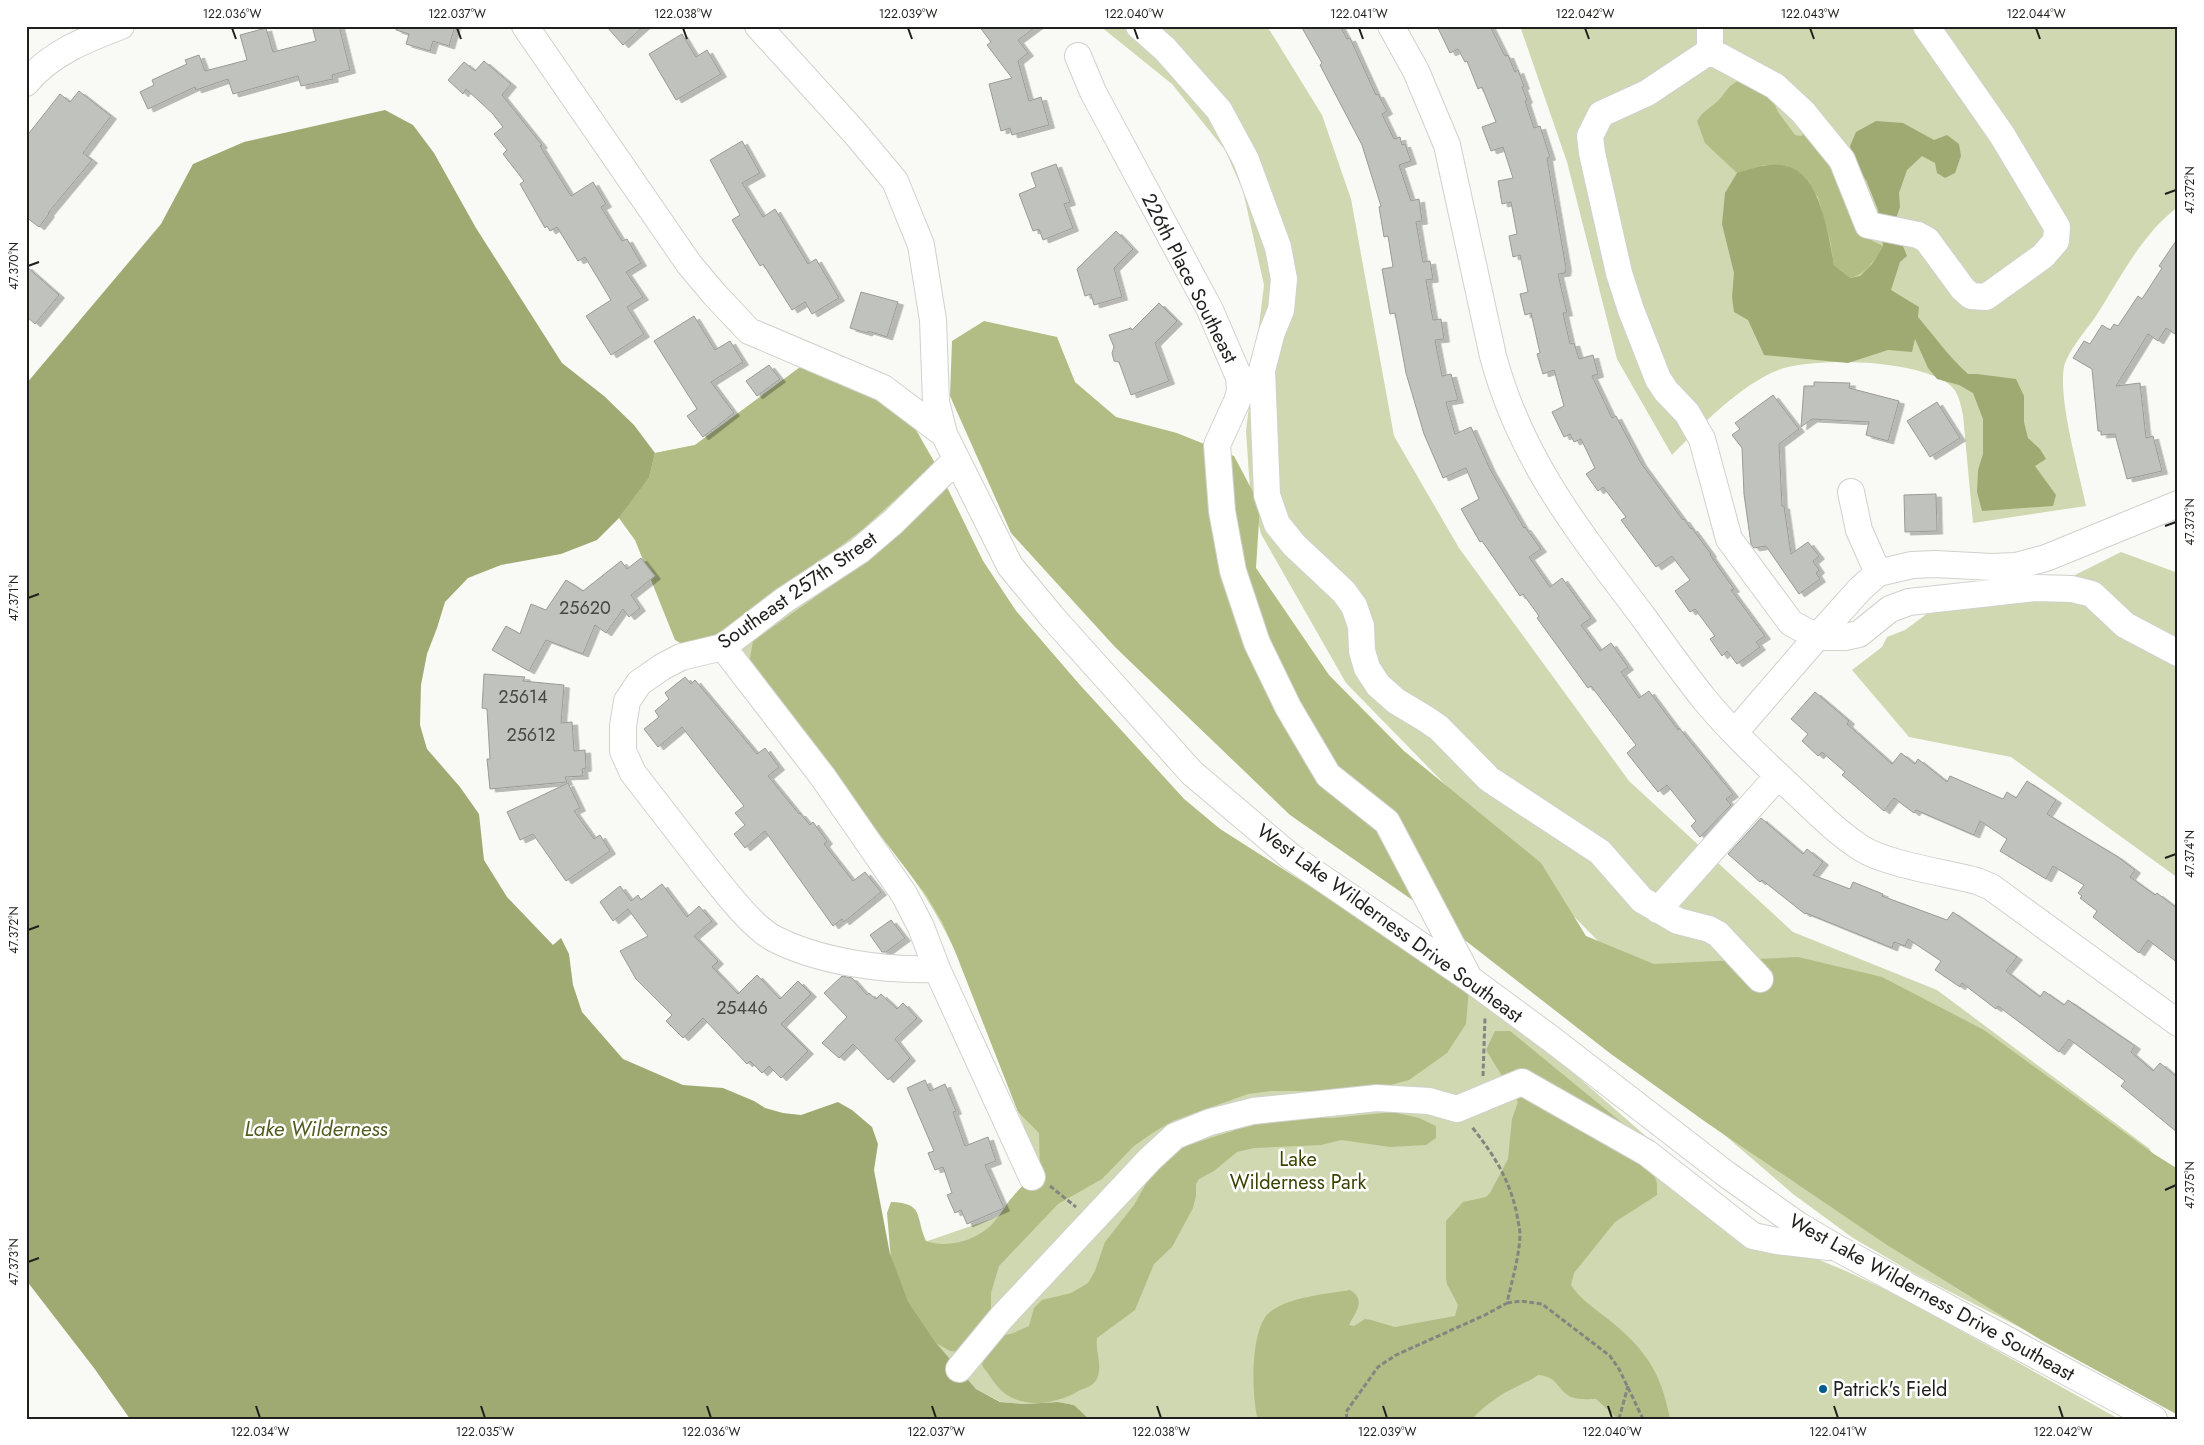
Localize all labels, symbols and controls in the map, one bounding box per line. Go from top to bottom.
text: 122.036°W [203,5,261,23]
text: 122.037°W [428,5,486,23]
text: 122.038°W [654,5,712,23]
text: 122.039°W [879,5,937,23]
text: 122.040°W [1104,5,1164,23]
text: 122.041°W [1330,5,1388,23]
text: 122.042°W [1556,5,1615,23]
text: 122.043°W [1781,5,1839,23]
text: 122.044°W [2006,5,2066,23]
text: 47.372°N [2181,166,2199,214]
street label: 226th Place Southeast [1134,188,1245,368]
text: 47.370°N [5,242,23,290]
text: 47.373°N [2181,498,2199,546]
street label: Southeast 257th Street [712,524,883,656]
text: 47.371°N [5,575,23,621]
house number: 25620 [559,595,611,621]
house number: 25614 [498,684,548,710]
house number: 25612 [506,722,556,748]
street label: West Lake Wilderness Drive Southeast [1251,817,1529,1030]
text: 47.374°N [2181,830,2199,878]
text: 47.372°N [5,906,23,954]
house number: 25446 [716,995,768,1021]
water label: Lake Wilderness [244,1114,388,1144]
park label: Lake Wilderness Park [1230,1145,1367,1197]
text: 47.375°N [2181,1161,2199,1209]
street label: West Lake Wilderness Drive Southeast [1784,1207,2080,1388]
text: 47.373°N [5,1238,23,1286]
place label: Patrick's Field [1833,1375,1947,1404]
marker: Patrick's Field [1817,1383,1829,1395]
text: 122.034°W [231,1423,289,1441]
text: 122.035°W [456,1423,514,1441]
text: 122.036°W [682,1423,740,1441]
text: 122.037°W [907,1423,965,1441]
text: 122.038°W [1132,1423,1190,1441]
text: 122.039°W [1358,1423,1416,1441]
text: 122.040°W [1582,1423,1642,1441]
text: 122.041°W [1809,1423,1867,1441]
text: 122.042°W [2034,1423,2093,1441]

